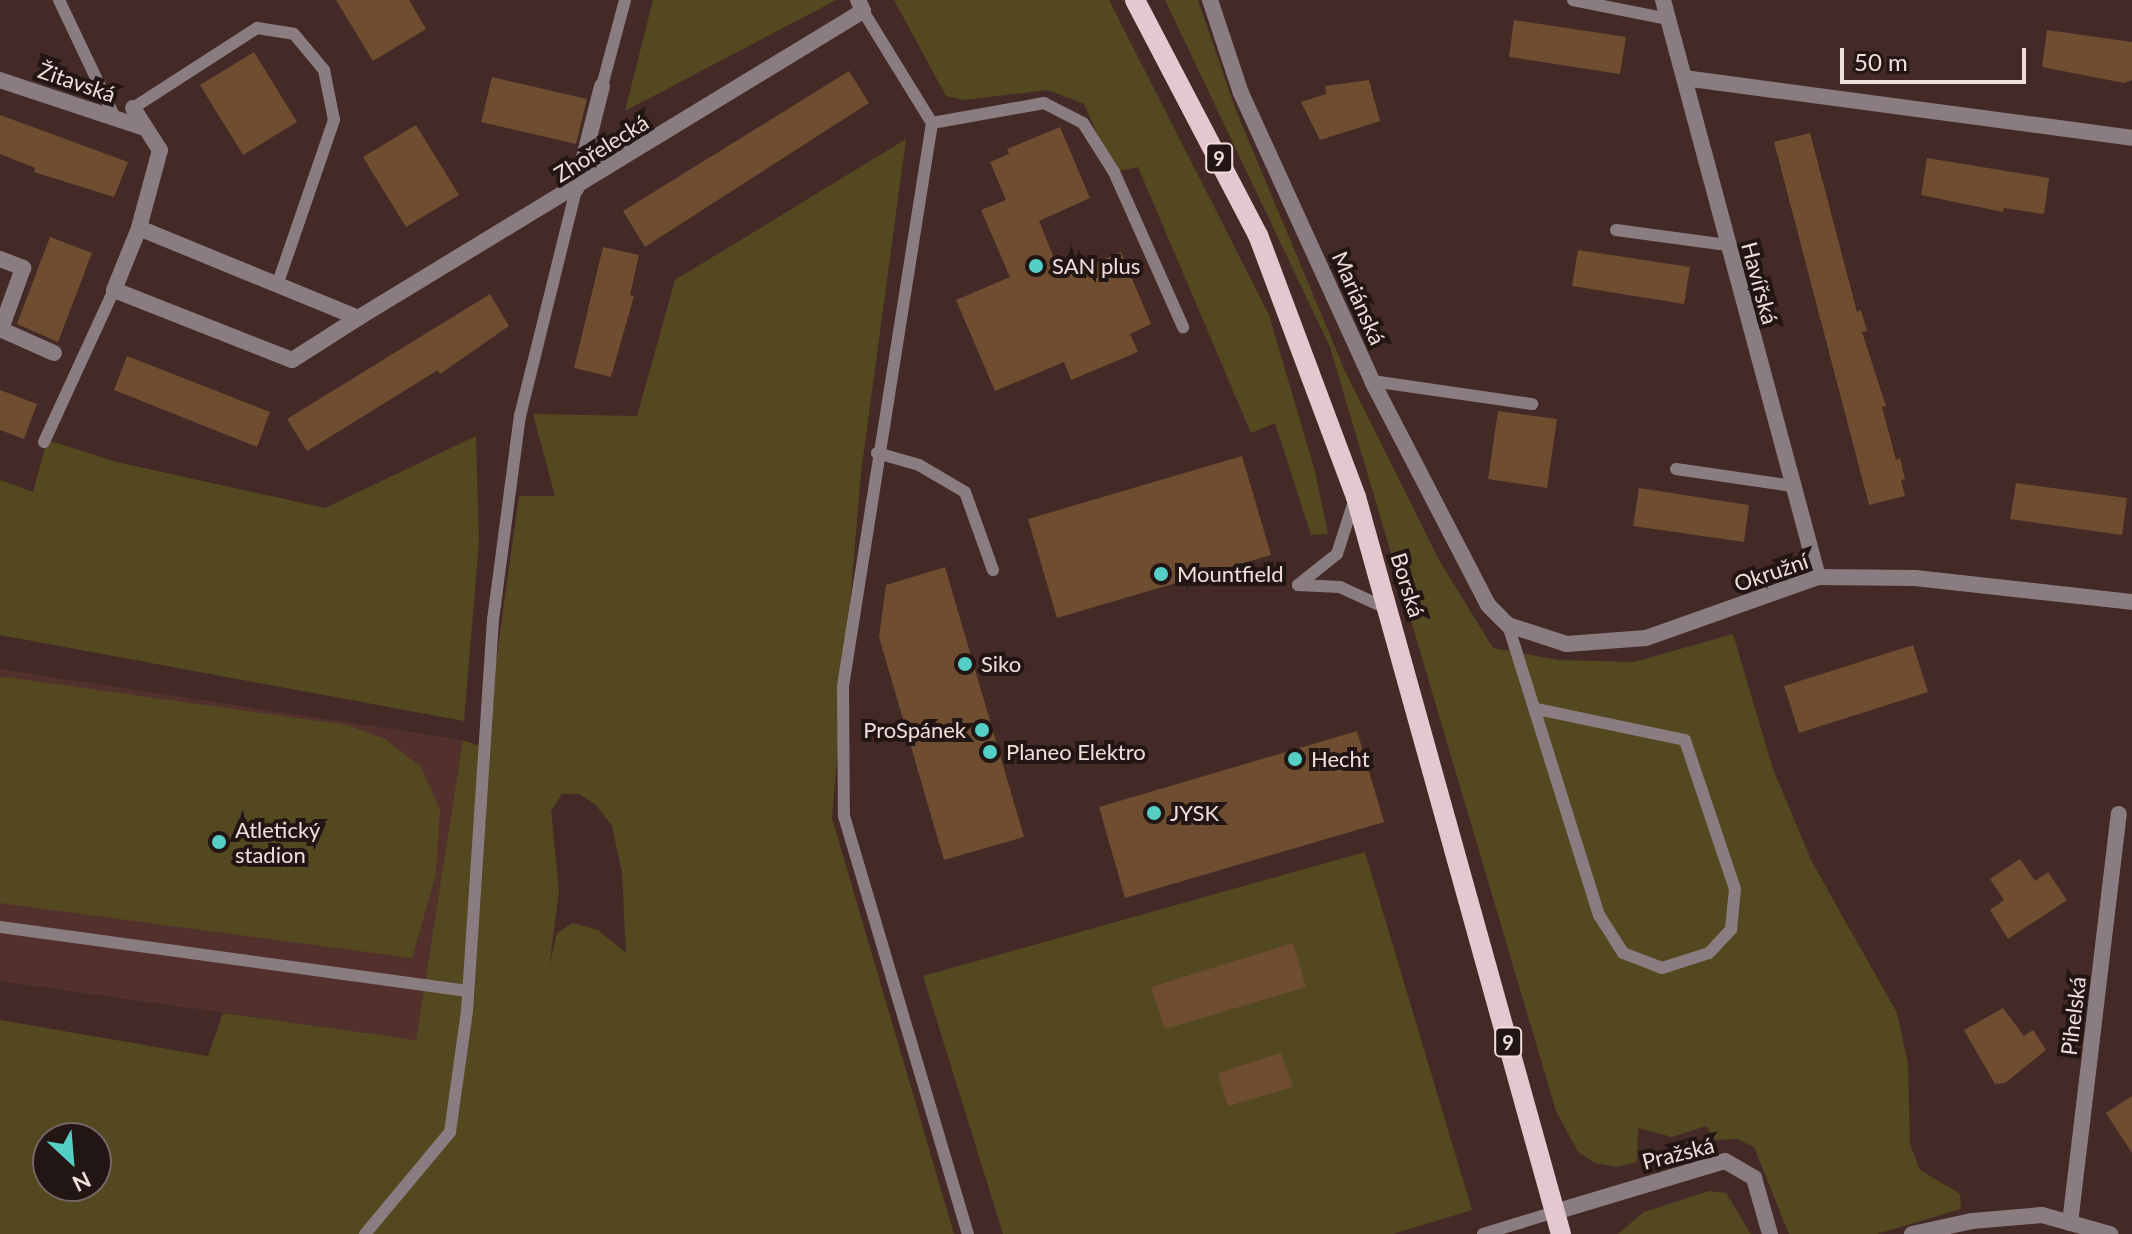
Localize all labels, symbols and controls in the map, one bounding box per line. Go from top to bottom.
scale bar [1844,32,2030,82]
text: 50 m [1854,47,1908,76]
street label: Žitavská [35,57,119,107]
street label: Zhořelecká [549,109,653,187]
road number: 9 [1205,142,1233,174]
street label: Havířská [1736,239,1784,327]
street label: Mariánská [1327,247,1391,349]
place label: SAN plus [1052,253,1140,279]
marker: SAN plus [1027,257,1045,275]
street label: Okružní [1731,547,1811,597]
street label: Borská [1386,550,1430,620]
place label: Mountfield [1177,561,1284,587]
marker: Mountfield [1152,565,1170,583]
place label: Siko [981,651,1021,677]
marker: Siko [956,655,974,673]
place label: ProSpánek [863,717,966,743]
marker: ProSpánek [973,721,991,739]
place label: Planeo Elektro [1006,739,1146,765]
marker: Planeo Elektro [981,743,999,761]
place label: Hecht [1311,746,1370,772]
marker: Hecht [1286,750,1304,768]
place label: JYSK [1170,800,1219,826]
marker: JYSK [1145,804,1163,822]
place label: Atletický stadion [235,816,320,868]
marker: Atletický stadion [210,833,228,851]
street label: Pihelská [2055,975,2091,1057]
road number: 9 [1494,1026,1522,1058]
north arrow [32,1122,112,1202]
street label: Pražská [1639,1131,1717,1175]
text: N [68,1166,95,1198]

